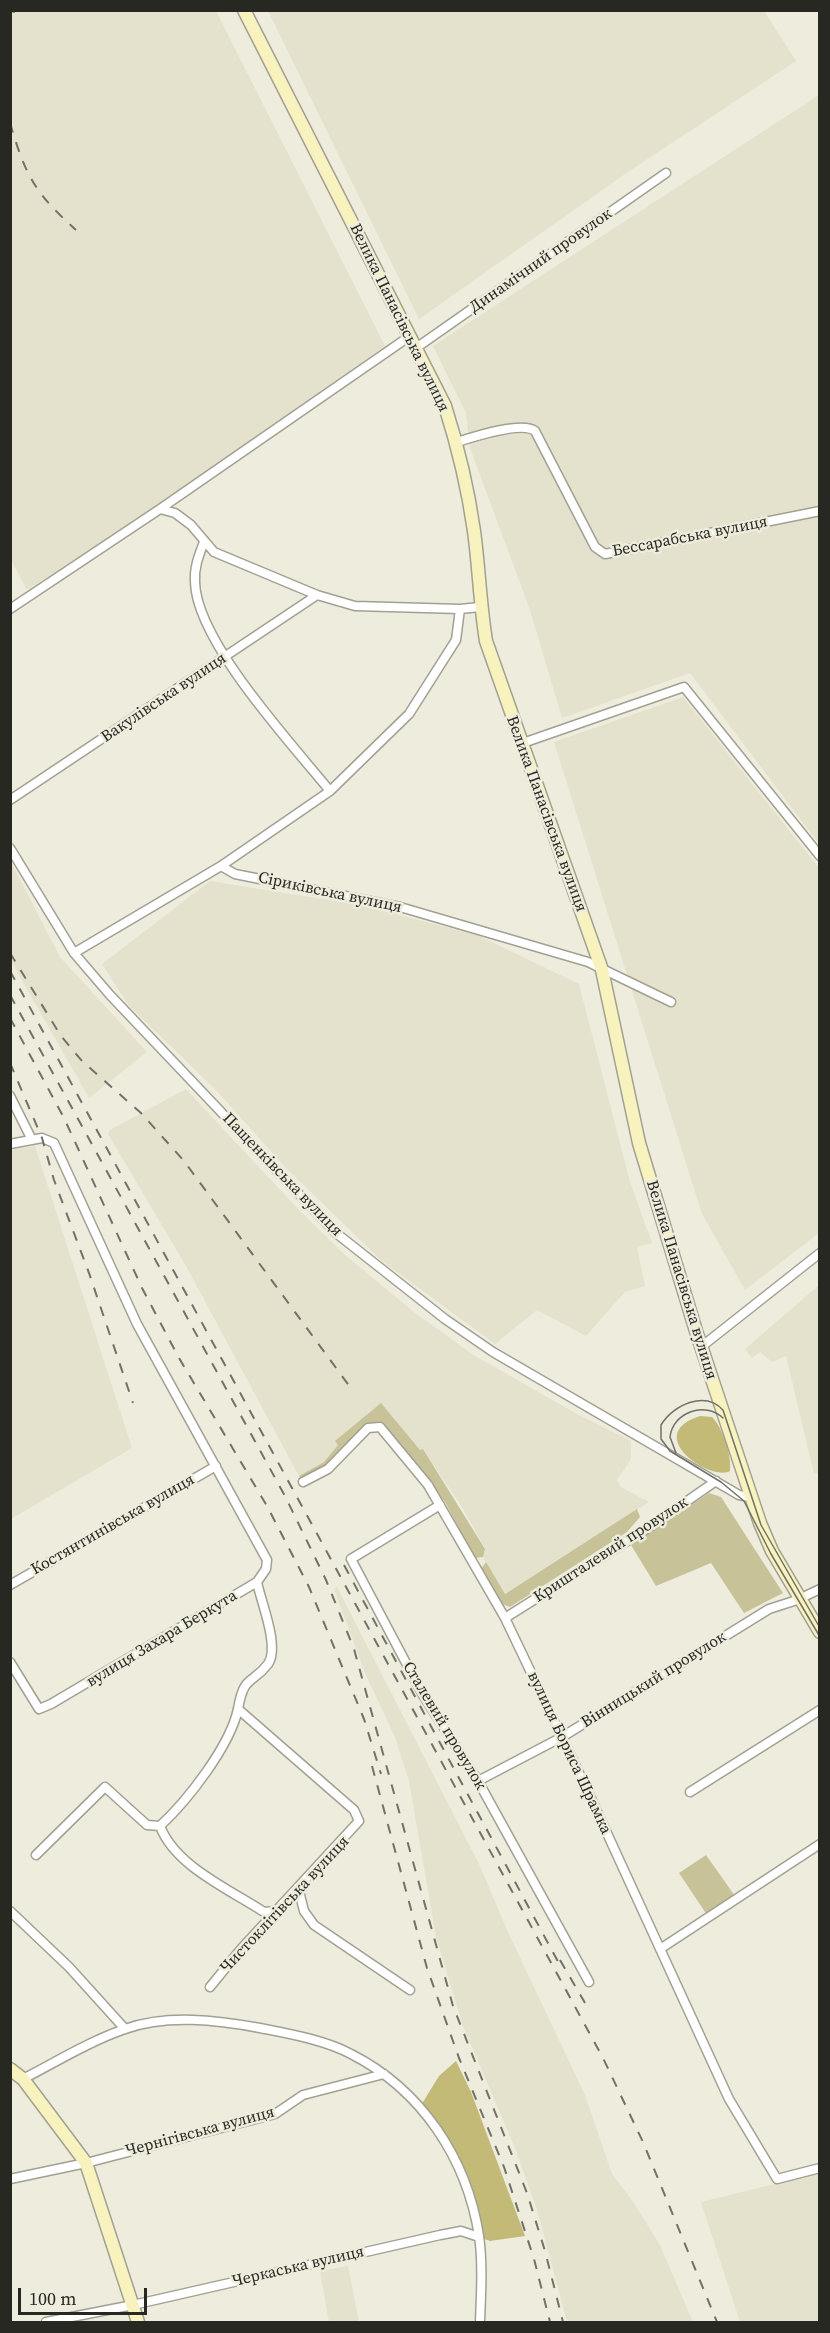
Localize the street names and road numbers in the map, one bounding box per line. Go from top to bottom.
street label: Динамічний провулок [466,204,616,318]
street label: Велика Панасівська вулиця [345,221,453,415]
street label: Бессарабська вулиця [611,513,769,561]
street label: Вакулівська вулиця [98,649,230,747]
street label: Велика Панасівська вулиця [502,713,590,915]
street label: Сіриківська вулиця [256,868,404,918]
street label: Пащенківська вулиця [218,1109,346,1241]
street label: Велика Панасівська вулиця [642,1178,720,1382]
street label: Костянтинівська вулиця [28,1470,198,1580]
street label: Кришталевий провулок [530,1493,692,1607]
street label: вулиця Захара Беркута [83,1586,241,1692]
street label: Вінницький провулок [578,1628,730,1732]
street label: Сталевий провулок [398,1658,490,1794]
street label: вулиця Бориса Шрамка [523,1669,615,1837]
street label: Чистоклітівська вулиця [216,1832,354,1978]
street label: Чернігівська вулиця [123,2103,277,2161]
street label: Черкаська вулиця [230,2242,366,2292]

